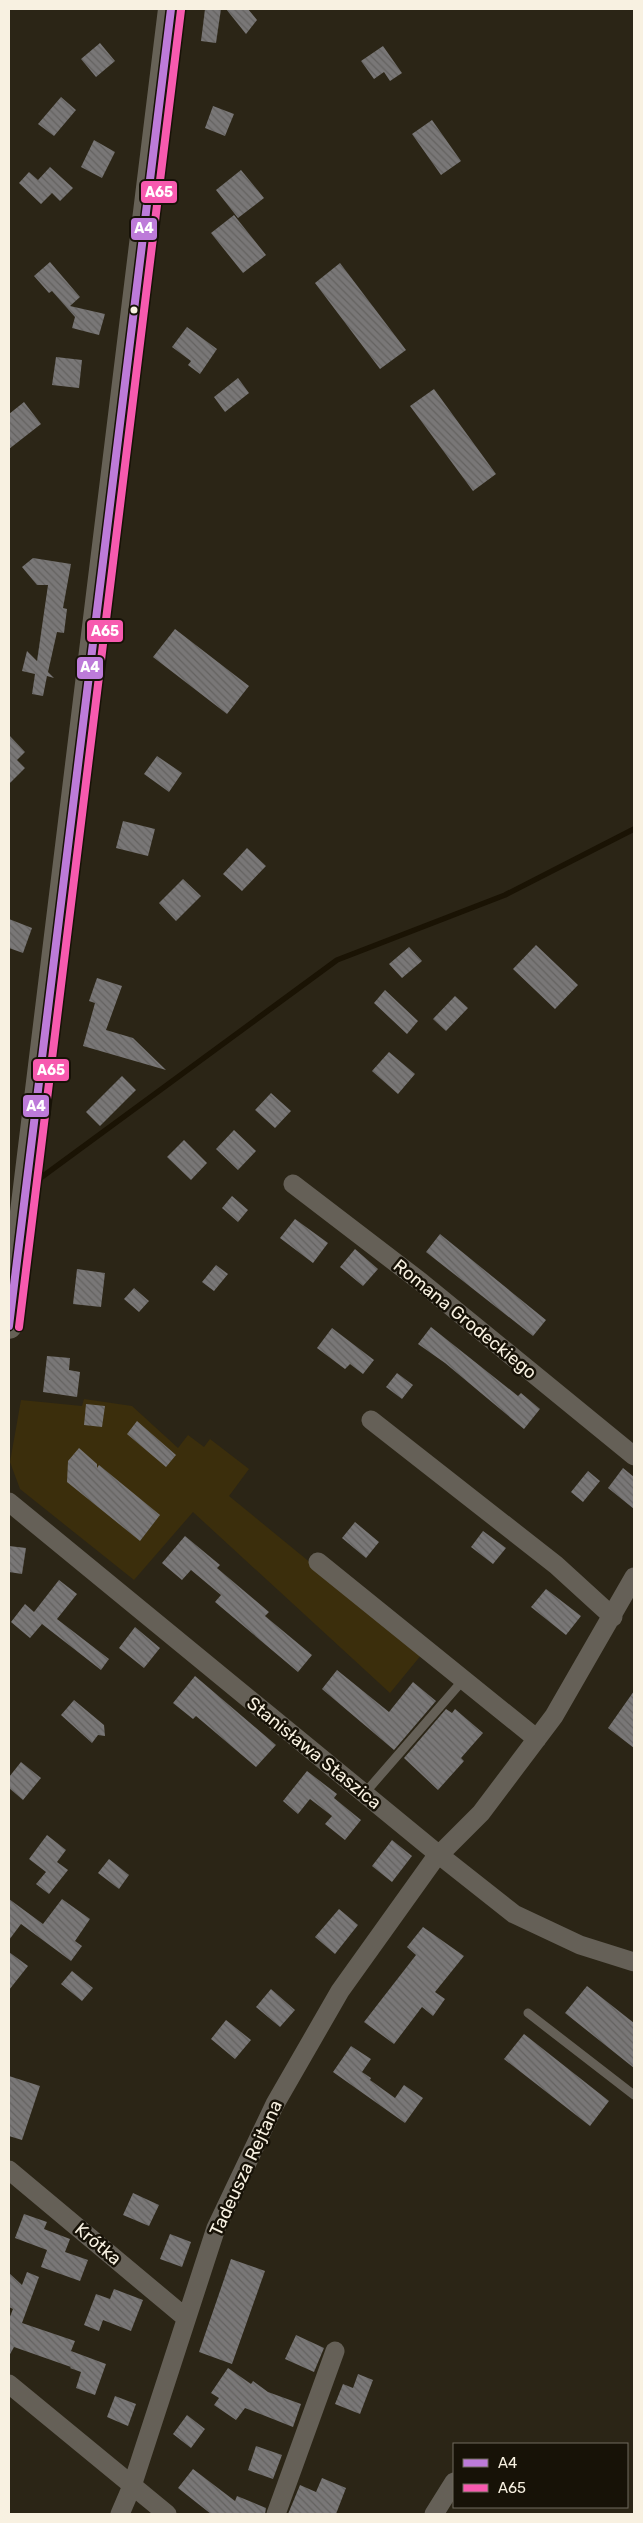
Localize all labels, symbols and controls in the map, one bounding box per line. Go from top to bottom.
line badge: A65 [140,180,178,204]
text: A65 [145,184,173,201]
line badge: A4 [130,217,158,241]
text: A4 [134,220,154,237]
unlabelled marker [129,305,139,315]
line badge: A65 [86,619,124,643]
text: A65 [91,623,119,640]
line badge: A4 [76,656,104,680]
text: A4 [80,659,100,676]
line badge: A65 [32,1058,70,1082]
text: A65 [37,1062,65,1079]
line badge: A4 [22,1094,50,1118]
text: A4 [26,1098,46,1115]
street label: Romana Grodeckiego [389,1254,541,1384]
street label: Stanisława Staszica [242,1692,386,1814]
street label: Tadeusza Rejtana [205,2097,287,2239]
street label: Krótka [70,2218,126,2270]
legend [453,2443,628,2508]
text: A4 [498,2454,517,2472]
text: A65 [498,2479,526,2497]

